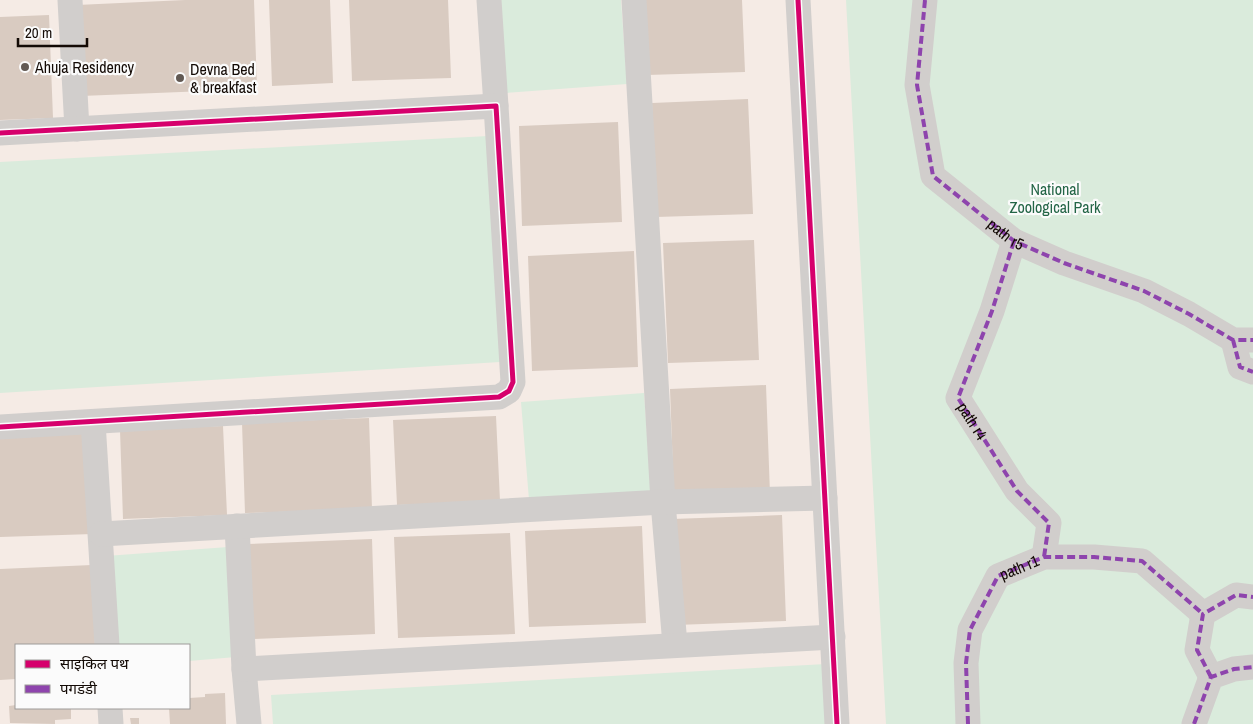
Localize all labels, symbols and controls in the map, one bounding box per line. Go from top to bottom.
scale bar [18,15,86,47]
text: 20 m [25,22,52,43]
place label: Ahuja Residency [34,56,135,78]
place label: Devna Bed & breakfast [190,58,257,98]
marker: Ahuja Residency [19,61,31,73]
marker: Devna Bed & breakfast [174,72,186,84]
park label: National Zoological Park [1009,178,1101,218]
street label: path r5 [983,213,1027,255]
street label: path r4 [952,398,993,444]
street label: path r1 [996,549,1043,585]
legend [15,644,190,709]
text: साइकिल पथ [60,653,129,674]
text: पगडंडी [60,678,98,699]

